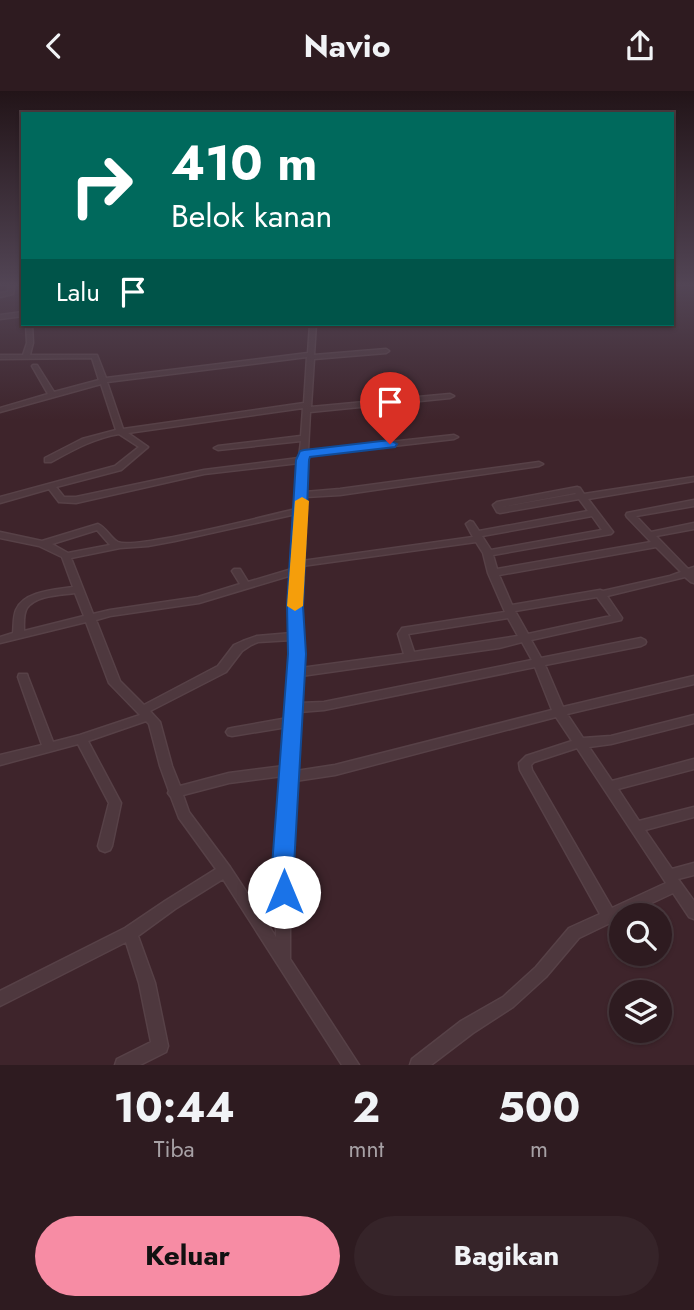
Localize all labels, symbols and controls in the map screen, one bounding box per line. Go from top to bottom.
text: Navio [303,23,391,69]
icon: back [35,27,73,65]
icon: share [621,27,659,65]
text: 410 m [171,128,317,198]
icon: right [56,140,147,231]
text: Belok kanan [171,193,332,239]
text: Lalu [56,273,100,311]
icon: arrive [114,273,152,311]
pin [360,372,420,444]
icon: arrive [371,383,409,421]
position arrow [247,855,321,929]
map controls [609,903,672,1043]
button: search [609,903,672,966]
button: layers [609,980,672,1043]
text: 10:44 [114,1077,235,1138]
text: 2 [353,1077,380,1138]
text: 500 [498,1077,580,1138]
text: Tiba [154,1132,195,1166]
text: mnt [349,1132,384,1166]
text: m [530,1132,548,1166]
button: Keluar [35,1216,340,1296]
button: Bagikan [354,1216,659,1296]

